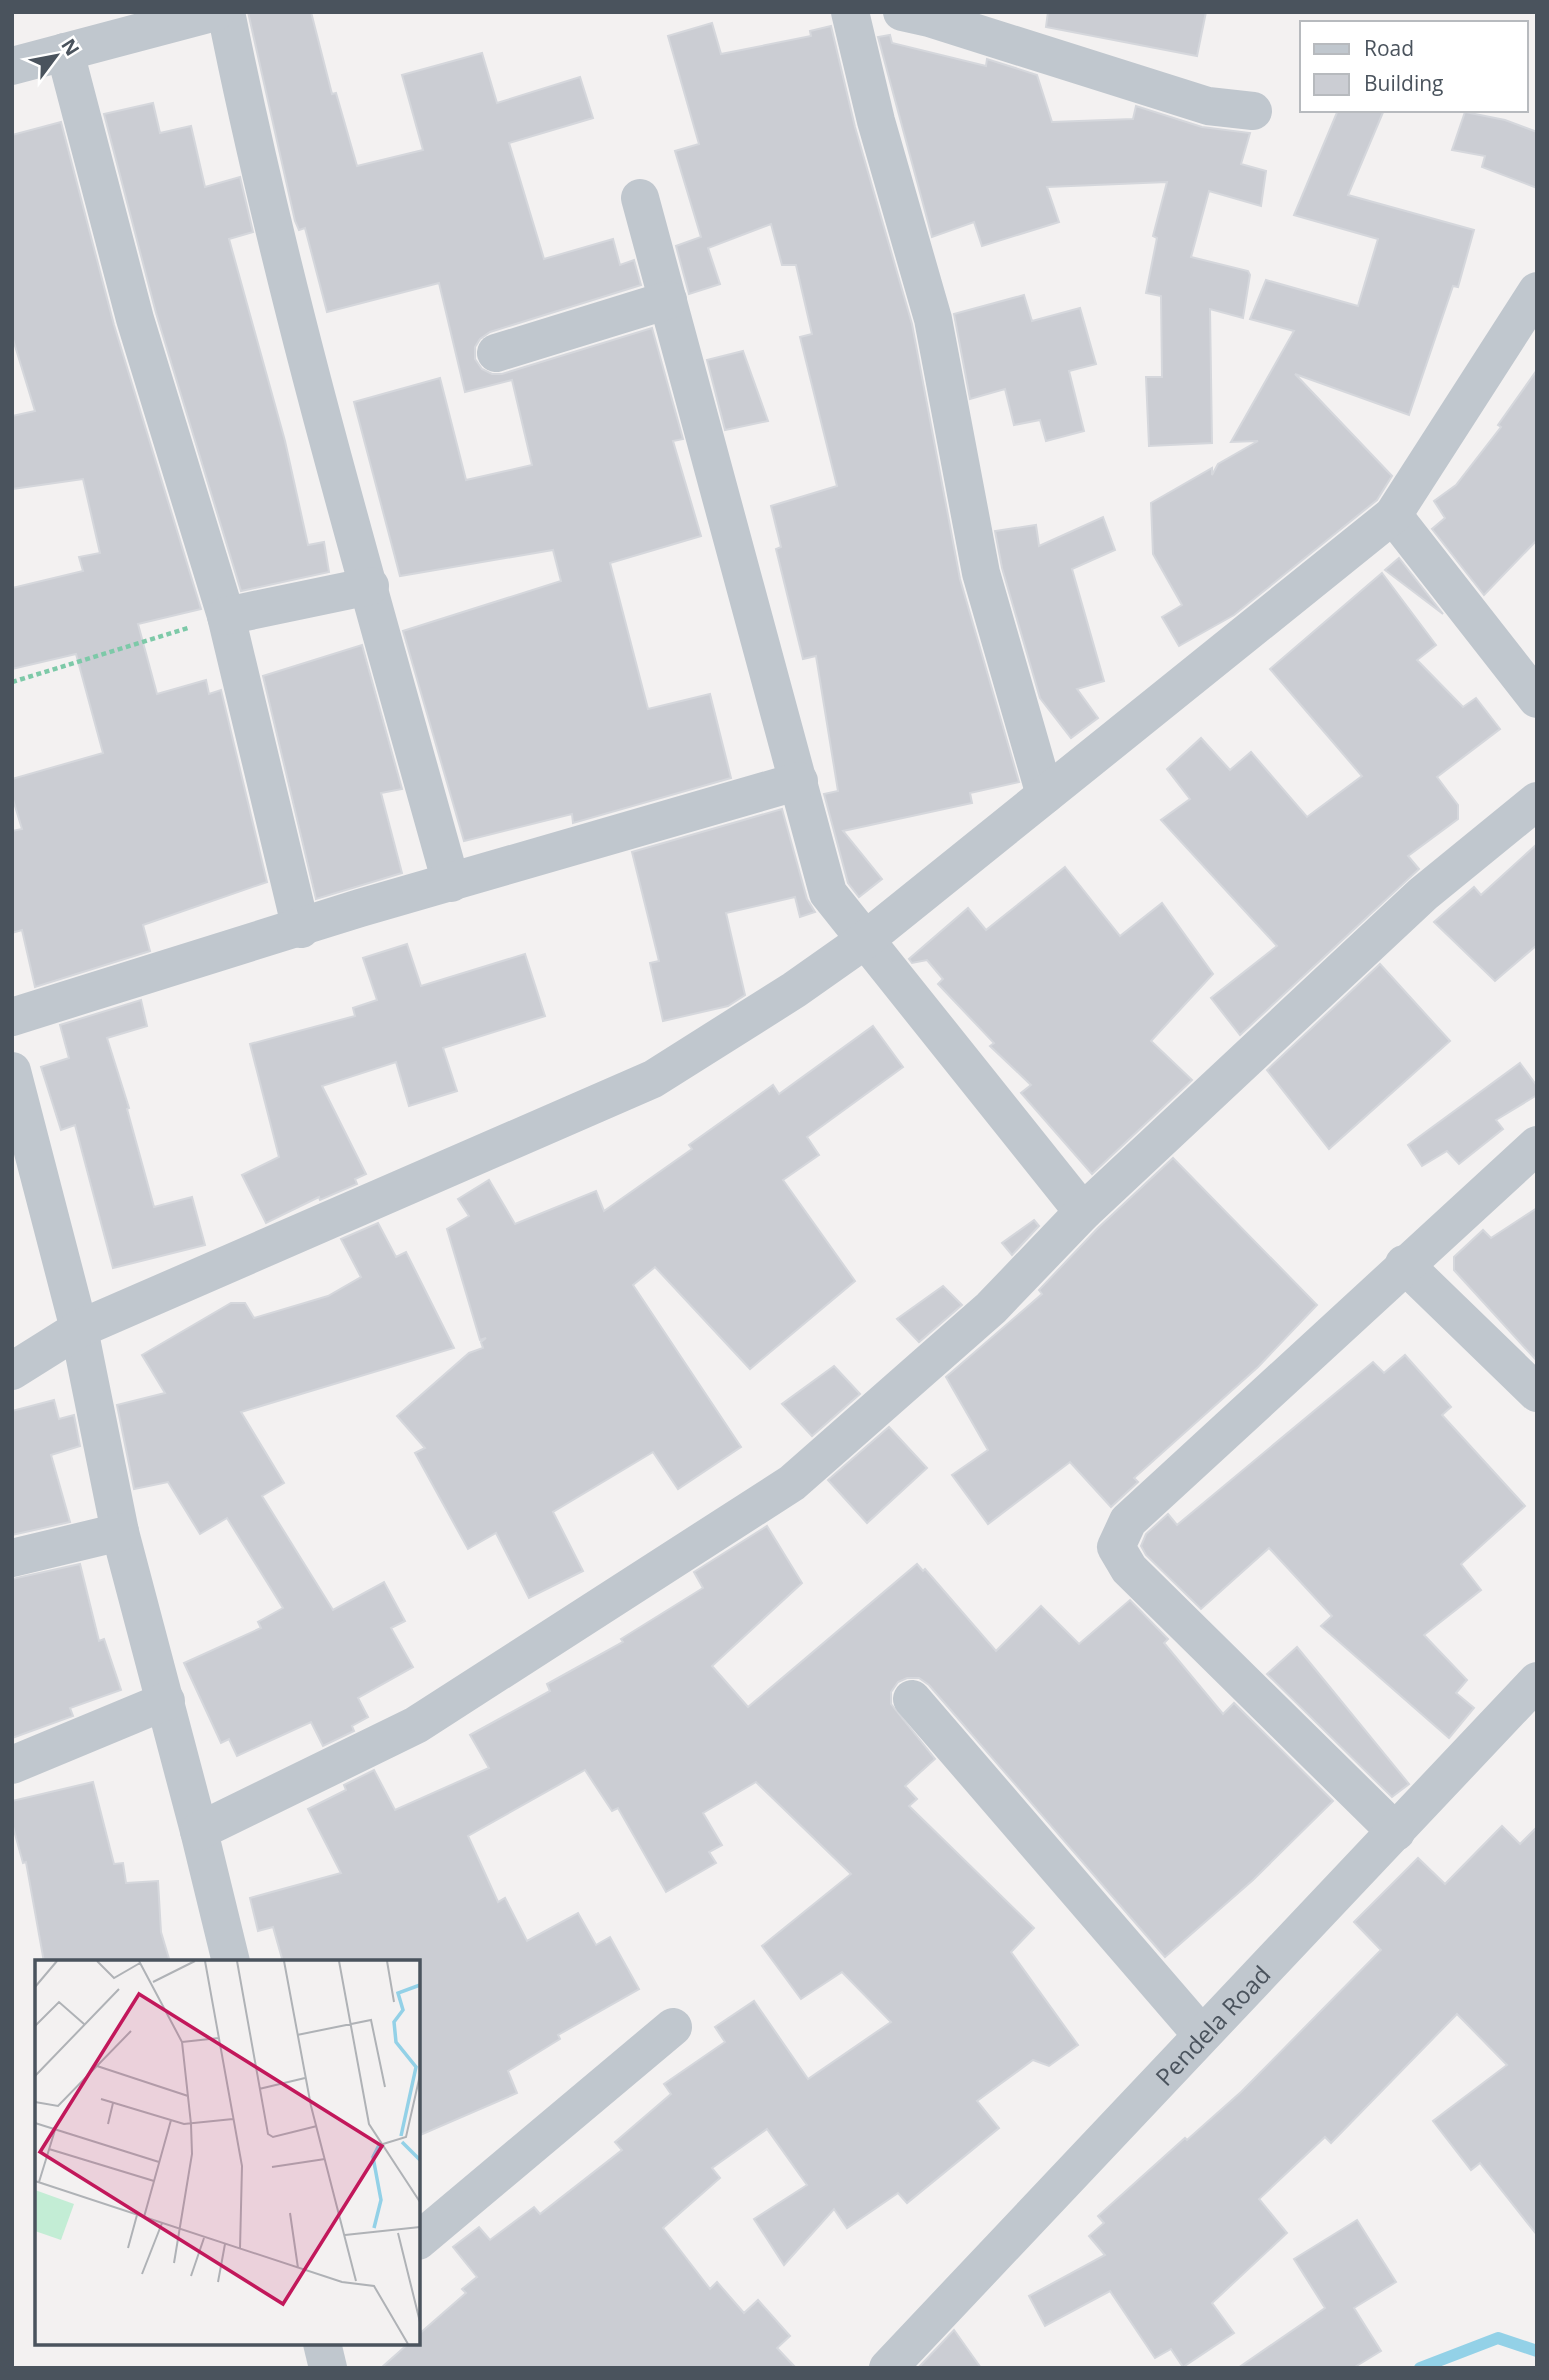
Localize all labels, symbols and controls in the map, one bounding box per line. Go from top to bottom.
north arrow [21,21,91,91]
legend [1300,21,1528,112]
text: N [55,34,86,60]
text: Road [1364,34,1414,62]
text: Building [1364,69,1443,97]
street label: Pendela Road [1147,1958,1277,2092]
inset map [35,1960,420,2345]

